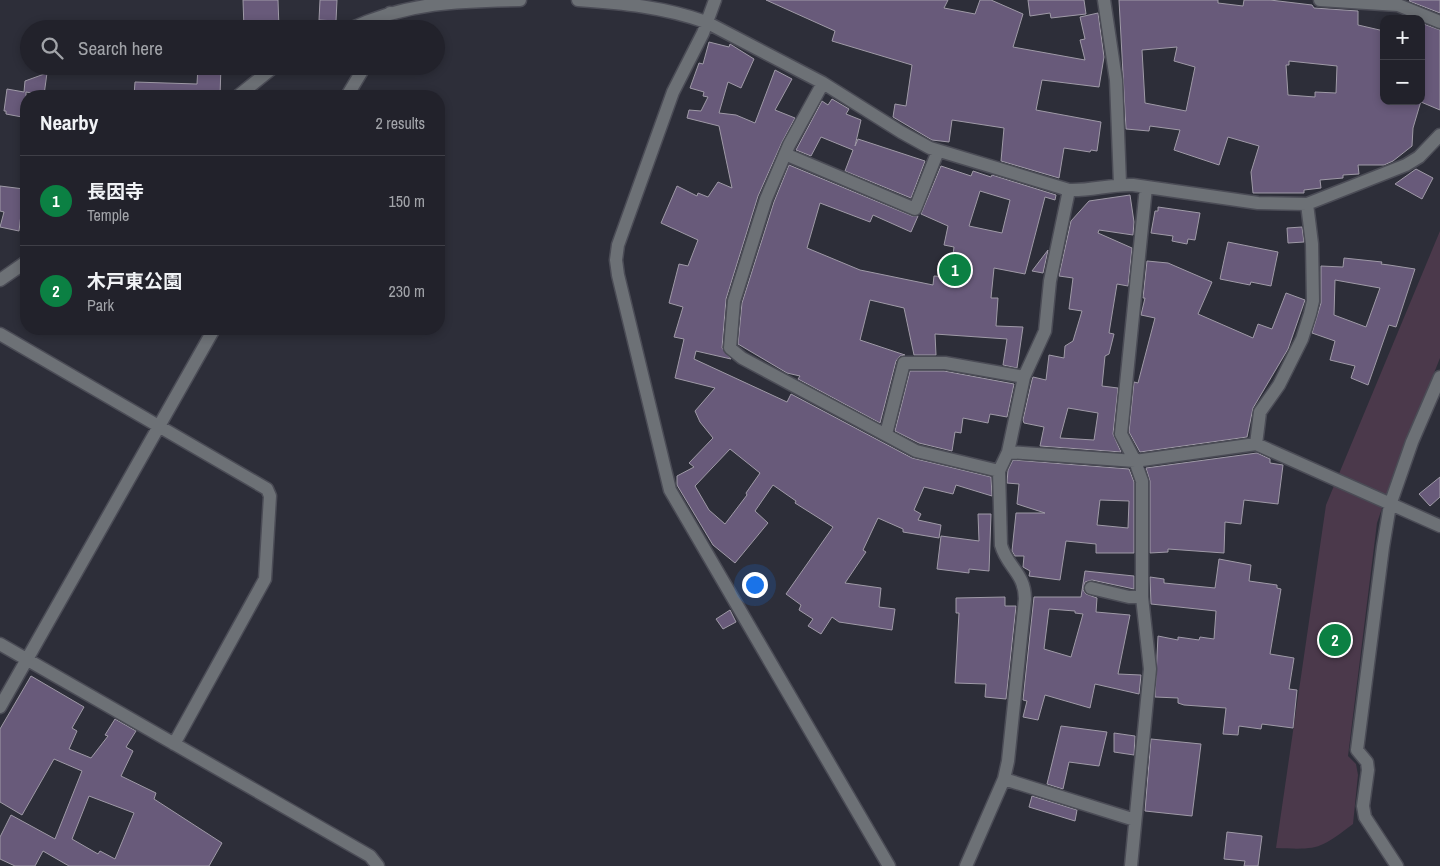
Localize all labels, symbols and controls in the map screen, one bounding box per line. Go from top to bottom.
map controls [1380,15,1425,105]
button: + [1380,15,1425,60]
search box [20,20,445,75]
icon: search [38,34,66,62]
text: Search here [78,35,163,61]
button: − [1380,60,1425,105]
text: Nearby [40,108,98,137]
text: 2 results [375,112,425,134]
text: 長因寺 [87,178,144,204]
text: 1 [52,190,60,212]
text: 150 m [389,190,425,212]
text: Temple [87,204,129,226]
pin: 1 [939,251,971,289]
text: 木戸東公園 [87,268,182,294]
text: 2 [52,280,60,302]
text: 230 m [389,280,425,302]
text: Park [87,294,114,316]
your location [742,572,768,598]
pin: 2 [1319,621,1351,659]

